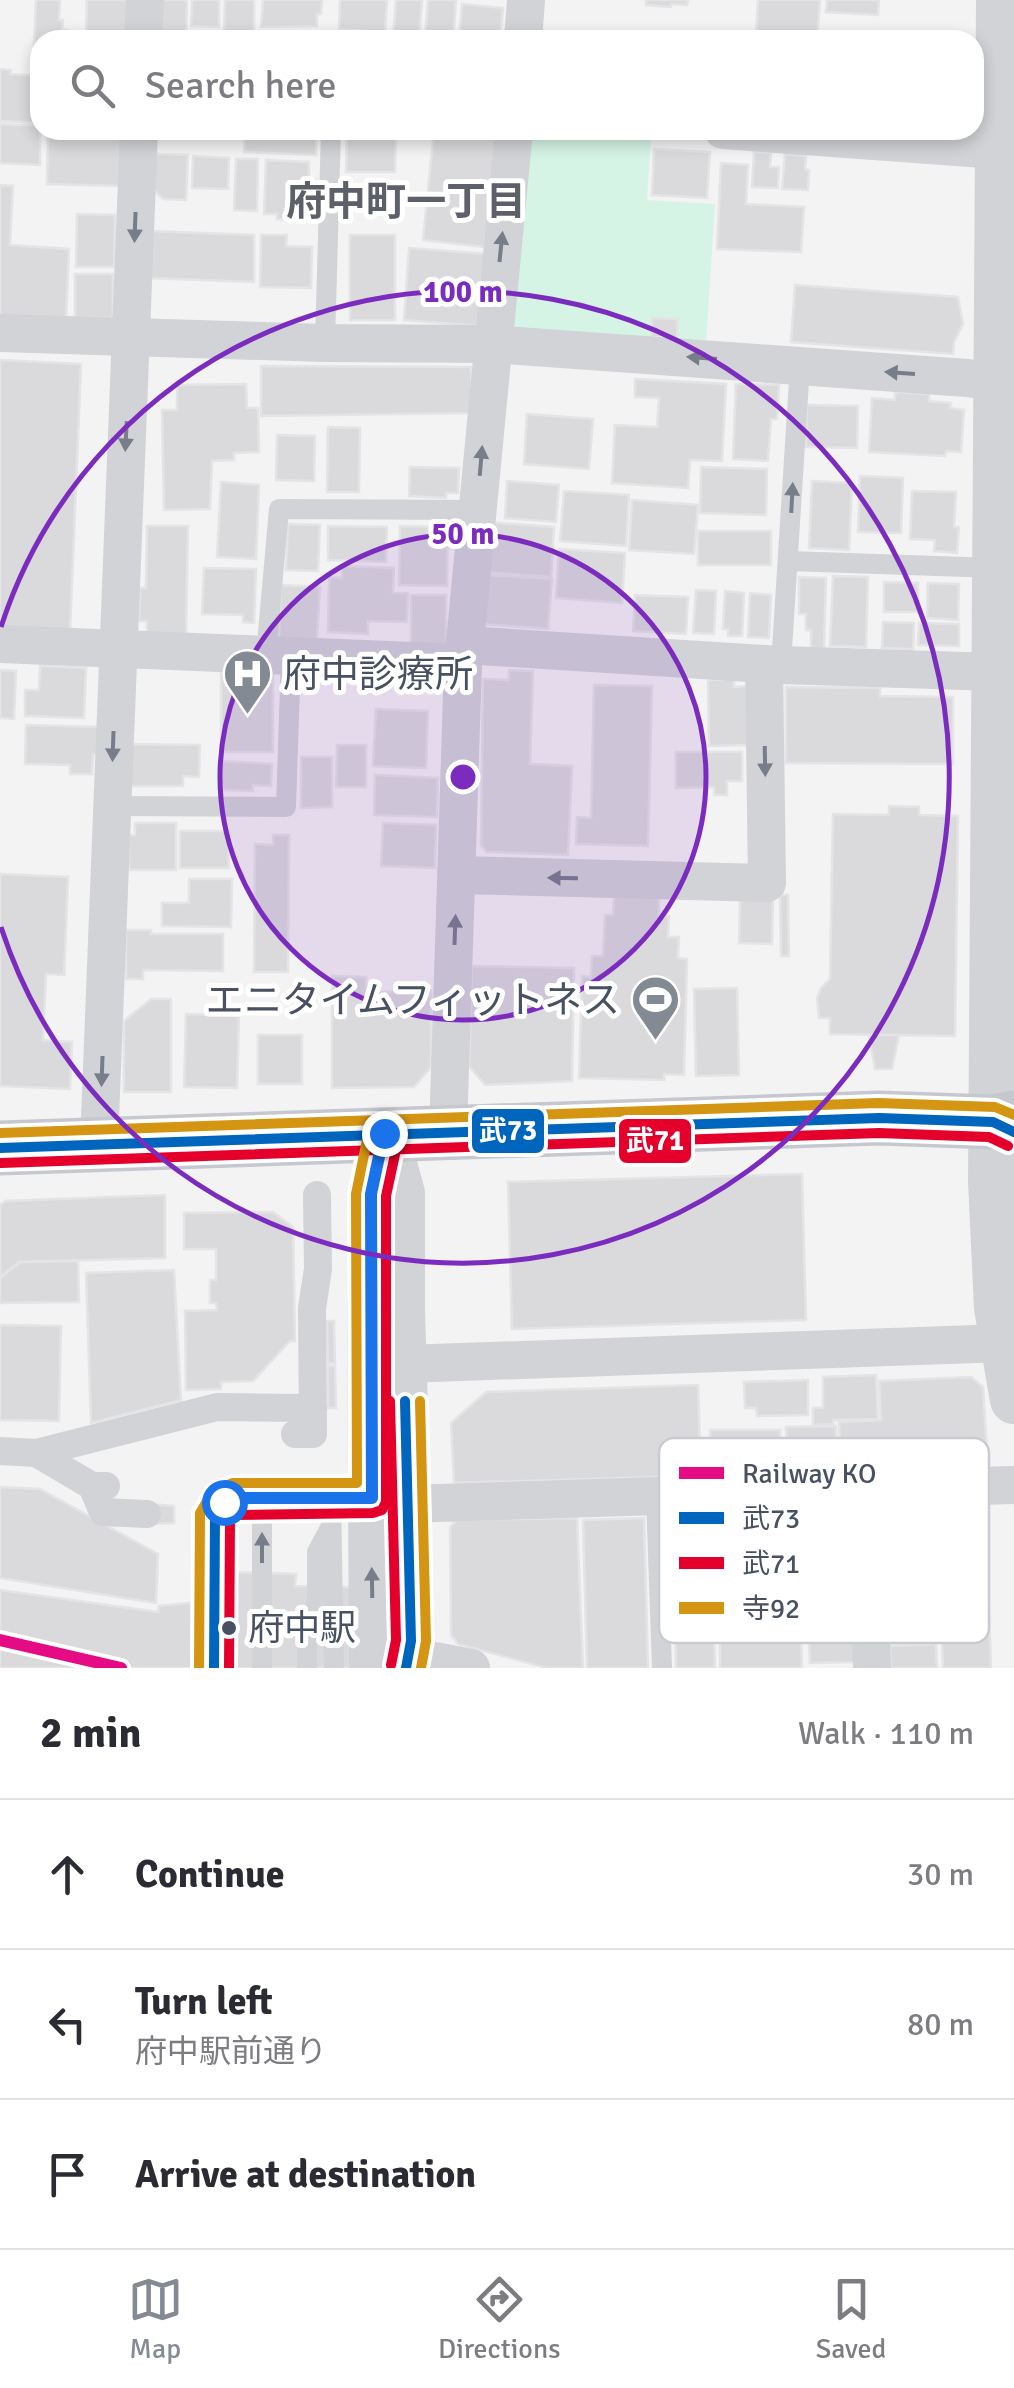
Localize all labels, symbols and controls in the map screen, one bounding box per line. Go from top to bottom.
search box [30,30,984,140]
icon: search [65,58,120,113]
text: Search here [145,62,337,109]
district label: 府中町一丁目 [286,177,526,227]
one-way arrow [126,212,142,244]
one-way arrow [494,230,510,262]
text: 100 m [423,274,503,311]
one-way arrow [686,350,718,366]
one-way arrow [884,364,916,380]
one-way arrow [117,421,133,453]
one-way arrow [474,445,490,476]
one-way arrow [784,481,800,513]
text: 50 m [431,516,495,553]
hospital icon: 府中診療所 [222,648,274,716]
place label: 府中診療所 [283,651,473,698]
one-way arrow [104,731,120,763]
one-way arrow [757,746,773,778]
centre of rings [445,759,481,795]
one-way arrow [547,869,579,885]
one-way arrow [447,913,463,945]
sports icon: エニタイムフィットネス [629,974,681,1042]
place label: エニタイムフィットネス [206,977,620,1024]
one-way arrow [93,1055,109,1087]
line badge: 武73 [470,1107,546,1155]
route end [362,1111,408,1157]
text: 武73 [479,1114,537,1148]
line badge: 武71 [617,1117,693,1165]
text: 武71 [626,1124,684,1158]
legend [659,1438,989,1643]
text: Railway KO [742,1457,876,1491]
route start [202,1480,248,1526]
text: 武73 [742,1502,800,1536]
one-way arrow [254,1531,270,1563]
text: 武71 [742,1547,800,1581]
one-way arrow [364,1566,380,1598]
text: 寺92 [742,1592,800,1626]
place label: 府中駅 [248,1606,356,1651]
marker: 府中駅 [219,1618,239,1638]
text: 2 min [40,1708,141,1759]
text: Walk · 110 m [798,1714,974,1753]
icon: ahead [40,1847,95,1902]
text: Continue [135,1851,285,1898]
text: 30 m [907,1855,974,1894]
text: Turn left [135,1978,273,2025]
icon: left [40,1997,95,2052]
text: 80 m [907,2005,974,2044]
text: 府中駅前通り [135,2032,327,2071]
icon: arrive [40,2147,95,2202]
text: Arrive at destination [135,2151,476,2198]
tab: Map [128,2272,183,2366]
tab: Directions [438,2272,560,2366]
tab: Saved [816,2272,886,2366]

